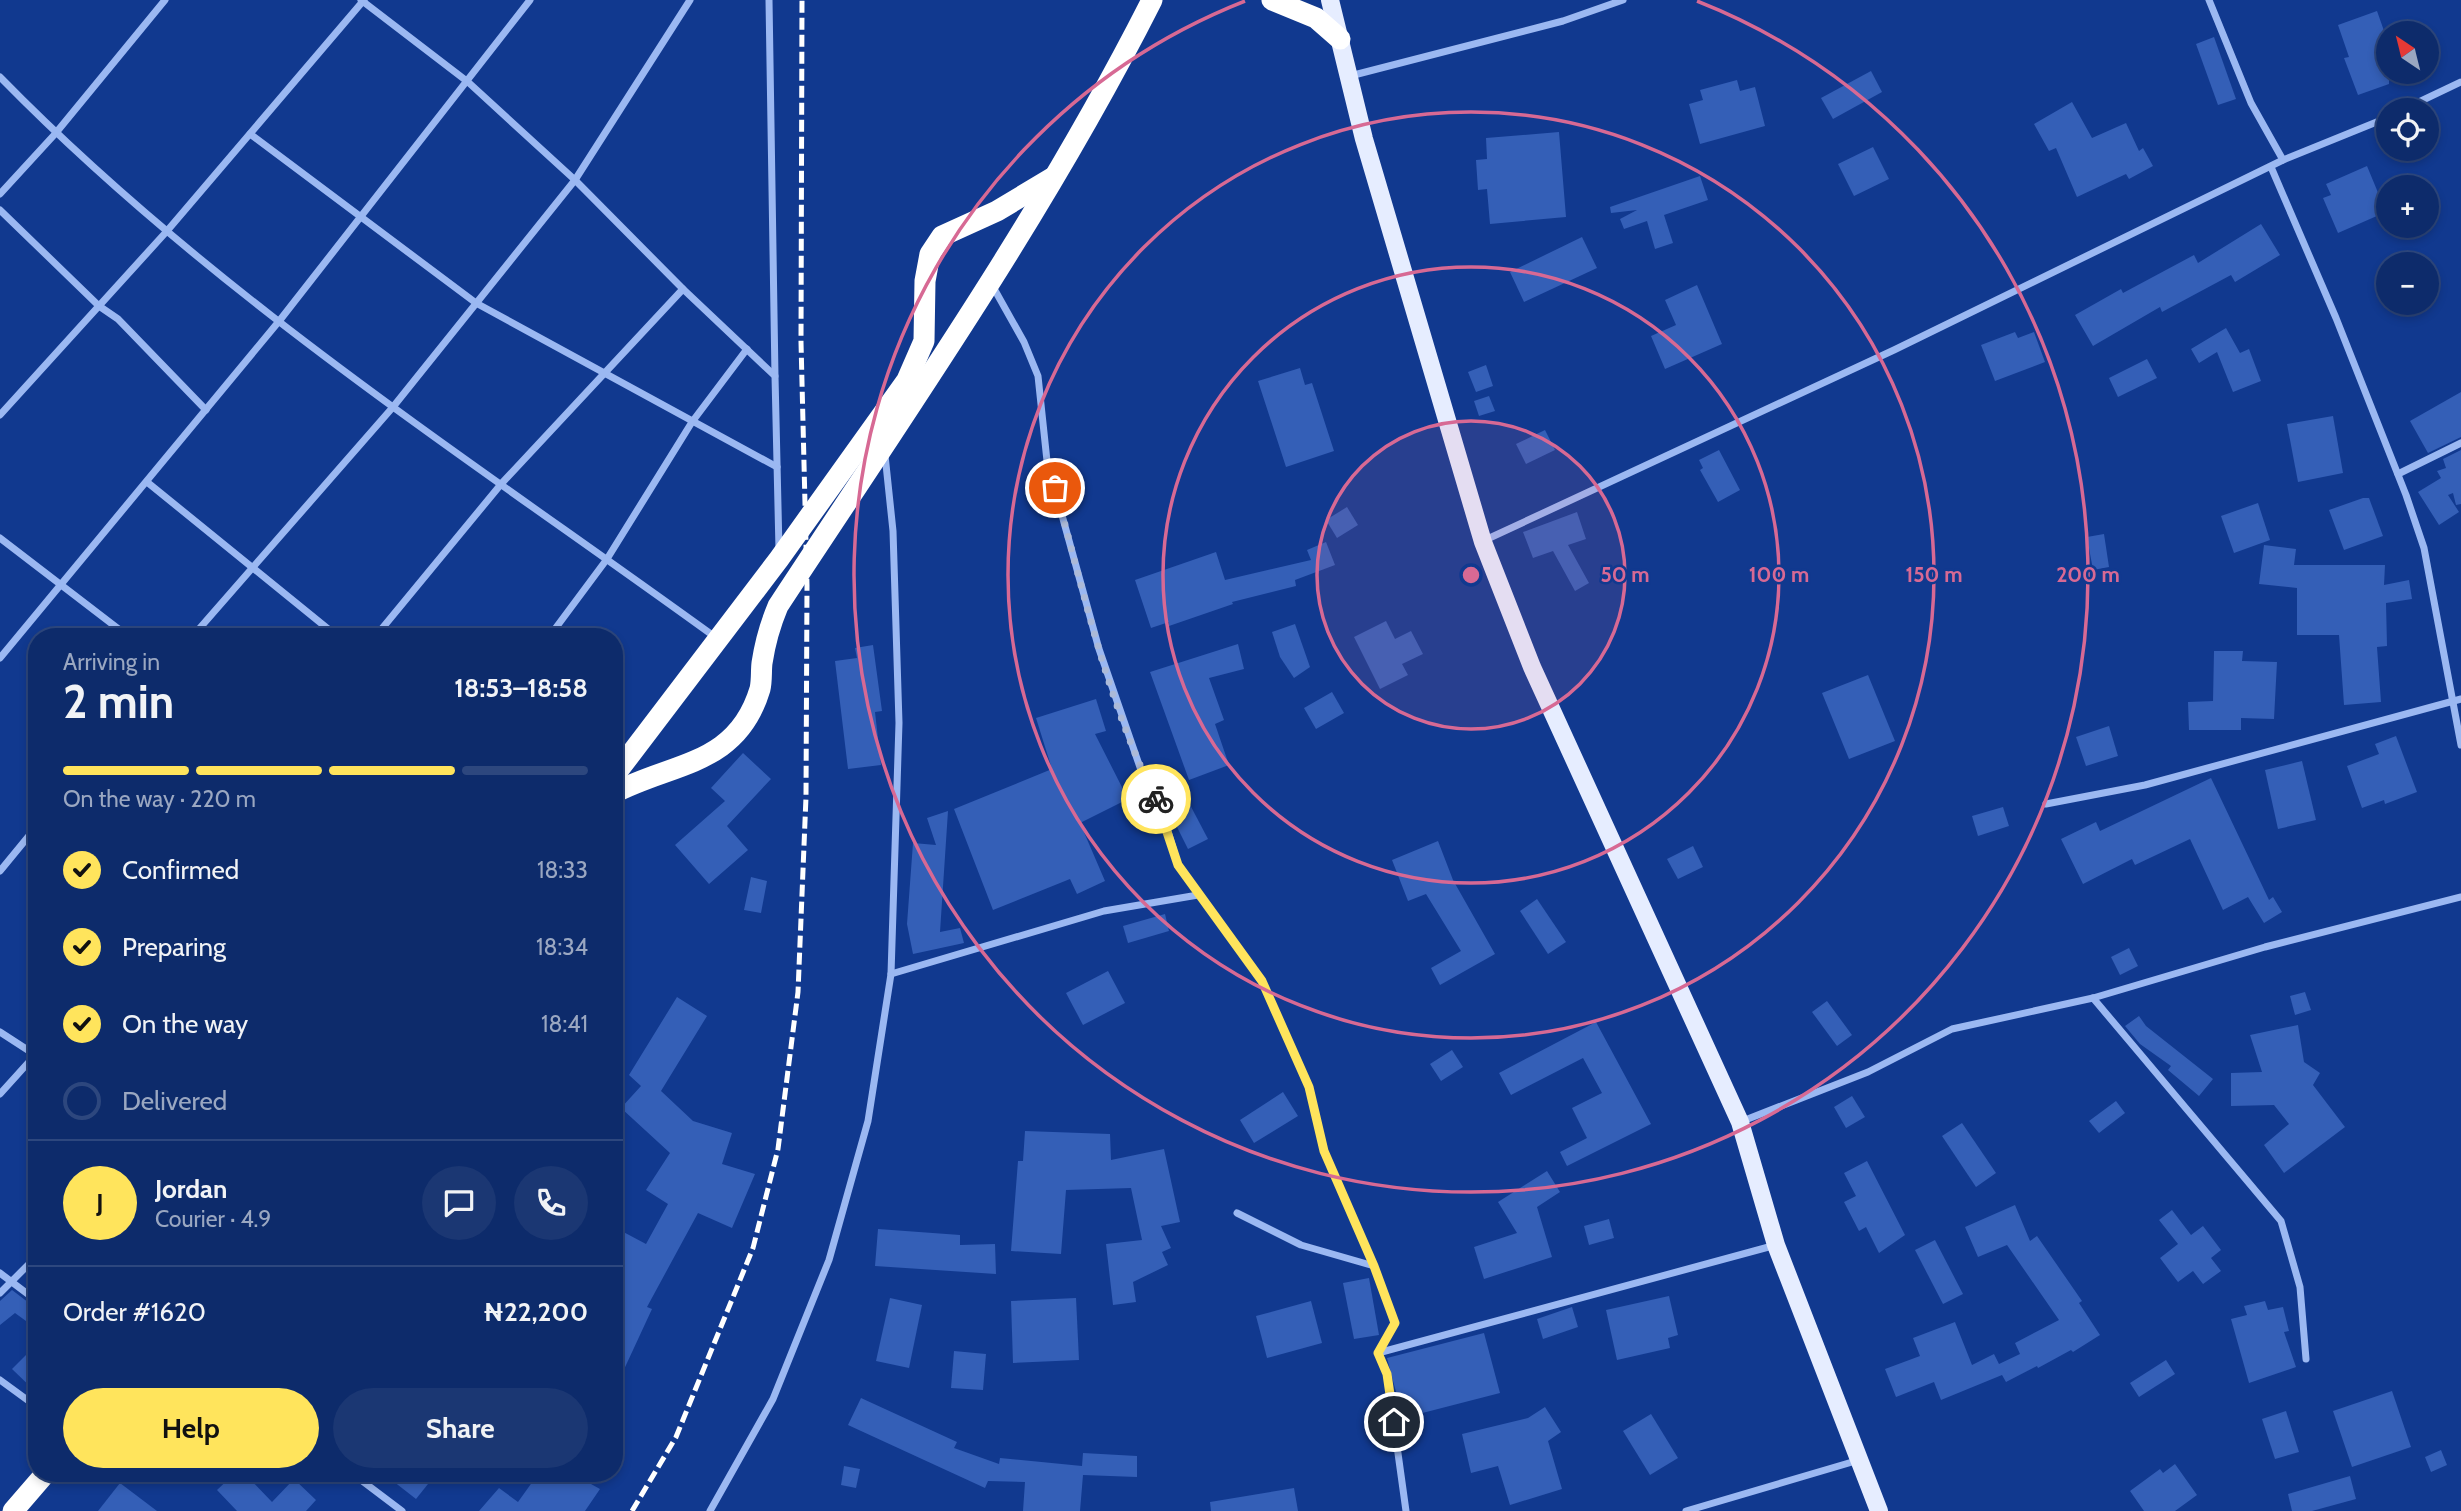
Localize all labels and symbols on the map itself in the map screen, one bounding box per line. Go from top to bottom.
north arrow [2376,21,2440,84]
pin [1025,458,1085,518]
text: 50 m [1600,562,1650,587]
text: 100 m [1749,562,1809,587]
text: 150 m [1906,562,1962,587]
text: 200 m [2056,562,2120,587]
centre of rings [1459,563,1483,587]
courier [1121,764,1191,834]
pin [1364,1392,1424,1452]

